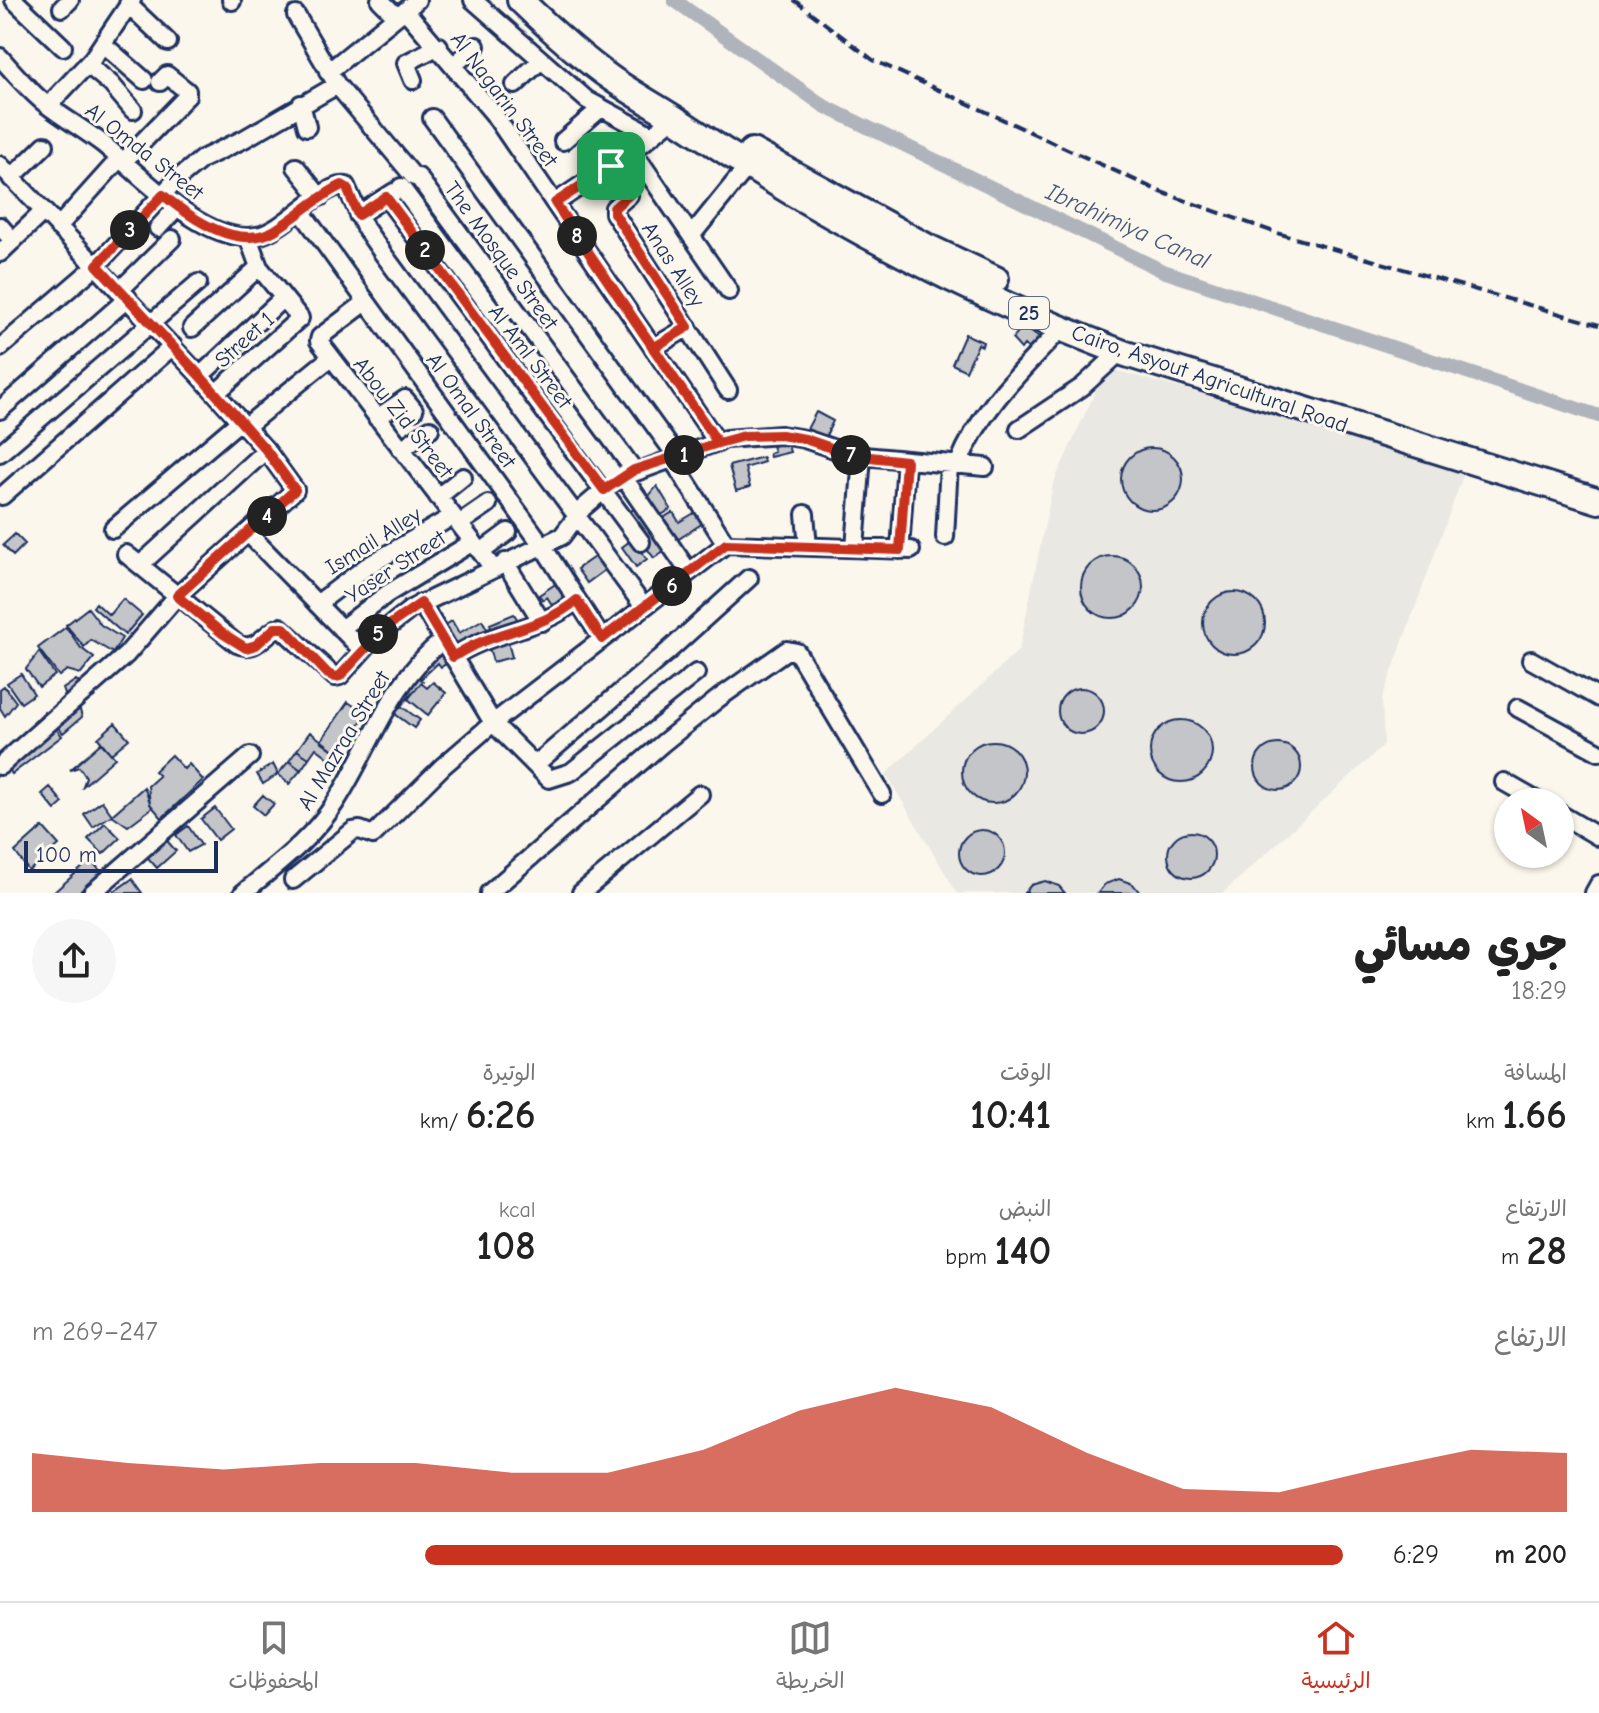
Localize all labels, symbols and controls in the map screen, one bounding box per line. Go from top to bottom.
street label: Al Nagarin Street [445,27,564,173]
street label: Al Omda Street [80,98,209,206]
pin [577,132,645,200]
icon: arrive [589,144,633,188]
street label: The Mosque Street [439,176,564,335]
water label: Ibrahimiya Canal [1041,177,1215,275]
pin: 3 [110,210,150,250]
pin: 8 [557,216,597,256]
text: 3 [125,217,135,243]
street label: Anas Alley [636,217,710,312]
text: 8 [571,223,583,249]
pin: 2 [405,230,445,270]
text: 2 [420,237,430,263]
road number: 25 [1009,297,1049,329]
street label: Al Aml Street [483,300,578,414]
street label: Street 1 [210,306,280,373]
street label: Cairo, Asyout Agricultural Road [1068,319,1351,439]
street label: Al Omal Street [421,348,522,474]
street label: Abou Zid Street [348,352,459,484]
pin: 1 [664,435,704,475]
pin: 7 [831,435,871,475]
text: 1 [680,442,688,468]
text: 7 [846,442,856,468]
pin: 4 [247,496,287,536]
street label: Ismail Alley [321,501,426,580]
text: 4 [262,503,272,529]
street label: Yaser Street [340,524,451,609]
pin: 6 [652,566,692,606]
text: 6 [666,573,678,599]
pin: 5 [358,614,398,654]
text: 5 [372,621,384,647]
street label: Al Mazraa Street [292,666,396,815]
north arrow [1494,788,1574,868]
map controls [1494,788,1574,868]
scale bar [24,837,218,873]
text: 100 m [36,842,97,868]
button: share [32,919,116,1003]
text: جري مسائي [1354,920,1567,971]
text: 18:29 [1511,976,1567,1006]
text: الوتيرة [483,1060,536,1086]
text: الوقت [1000,1060,1051,1086]
text: المسافة [1504,1060,1567,1086]
text: 6:26 [466,1092,536,1138]
text: 10:41 [970,1092,1051,1138]
text: 1.66 [1502,1092,1567,1138]
text: /km [420,1108,466,1134]
text: km [1466,1108,1502,1134]
text: النبض [999,1196,1051,1222]
text: الارتفاع [1505,1196,1567,1222]
text: kcal [499,1197,536,1223]
text: 108 [477,1223,536,1269]
text: 140 [994,1228,1051,1274]
text: 28 [1527,1228,1567,1274]
text: bpm [945,1244,994,1270]
text: m [1501,1244,1527,1270]
text: 247–269 m [32,1317,158,1347]
text: الارتفاع [1494,1323,1567,1353]
text: 6:29 [1393,1540,1439,1570]
text: 200 m [1494,1540,1567,1570]
tab: المحفوظات [228,1616,319,1700]
tab: الخريطة [776,1616,845,1700]
tab: الرئيسية [1301,1616,1371,1700]

